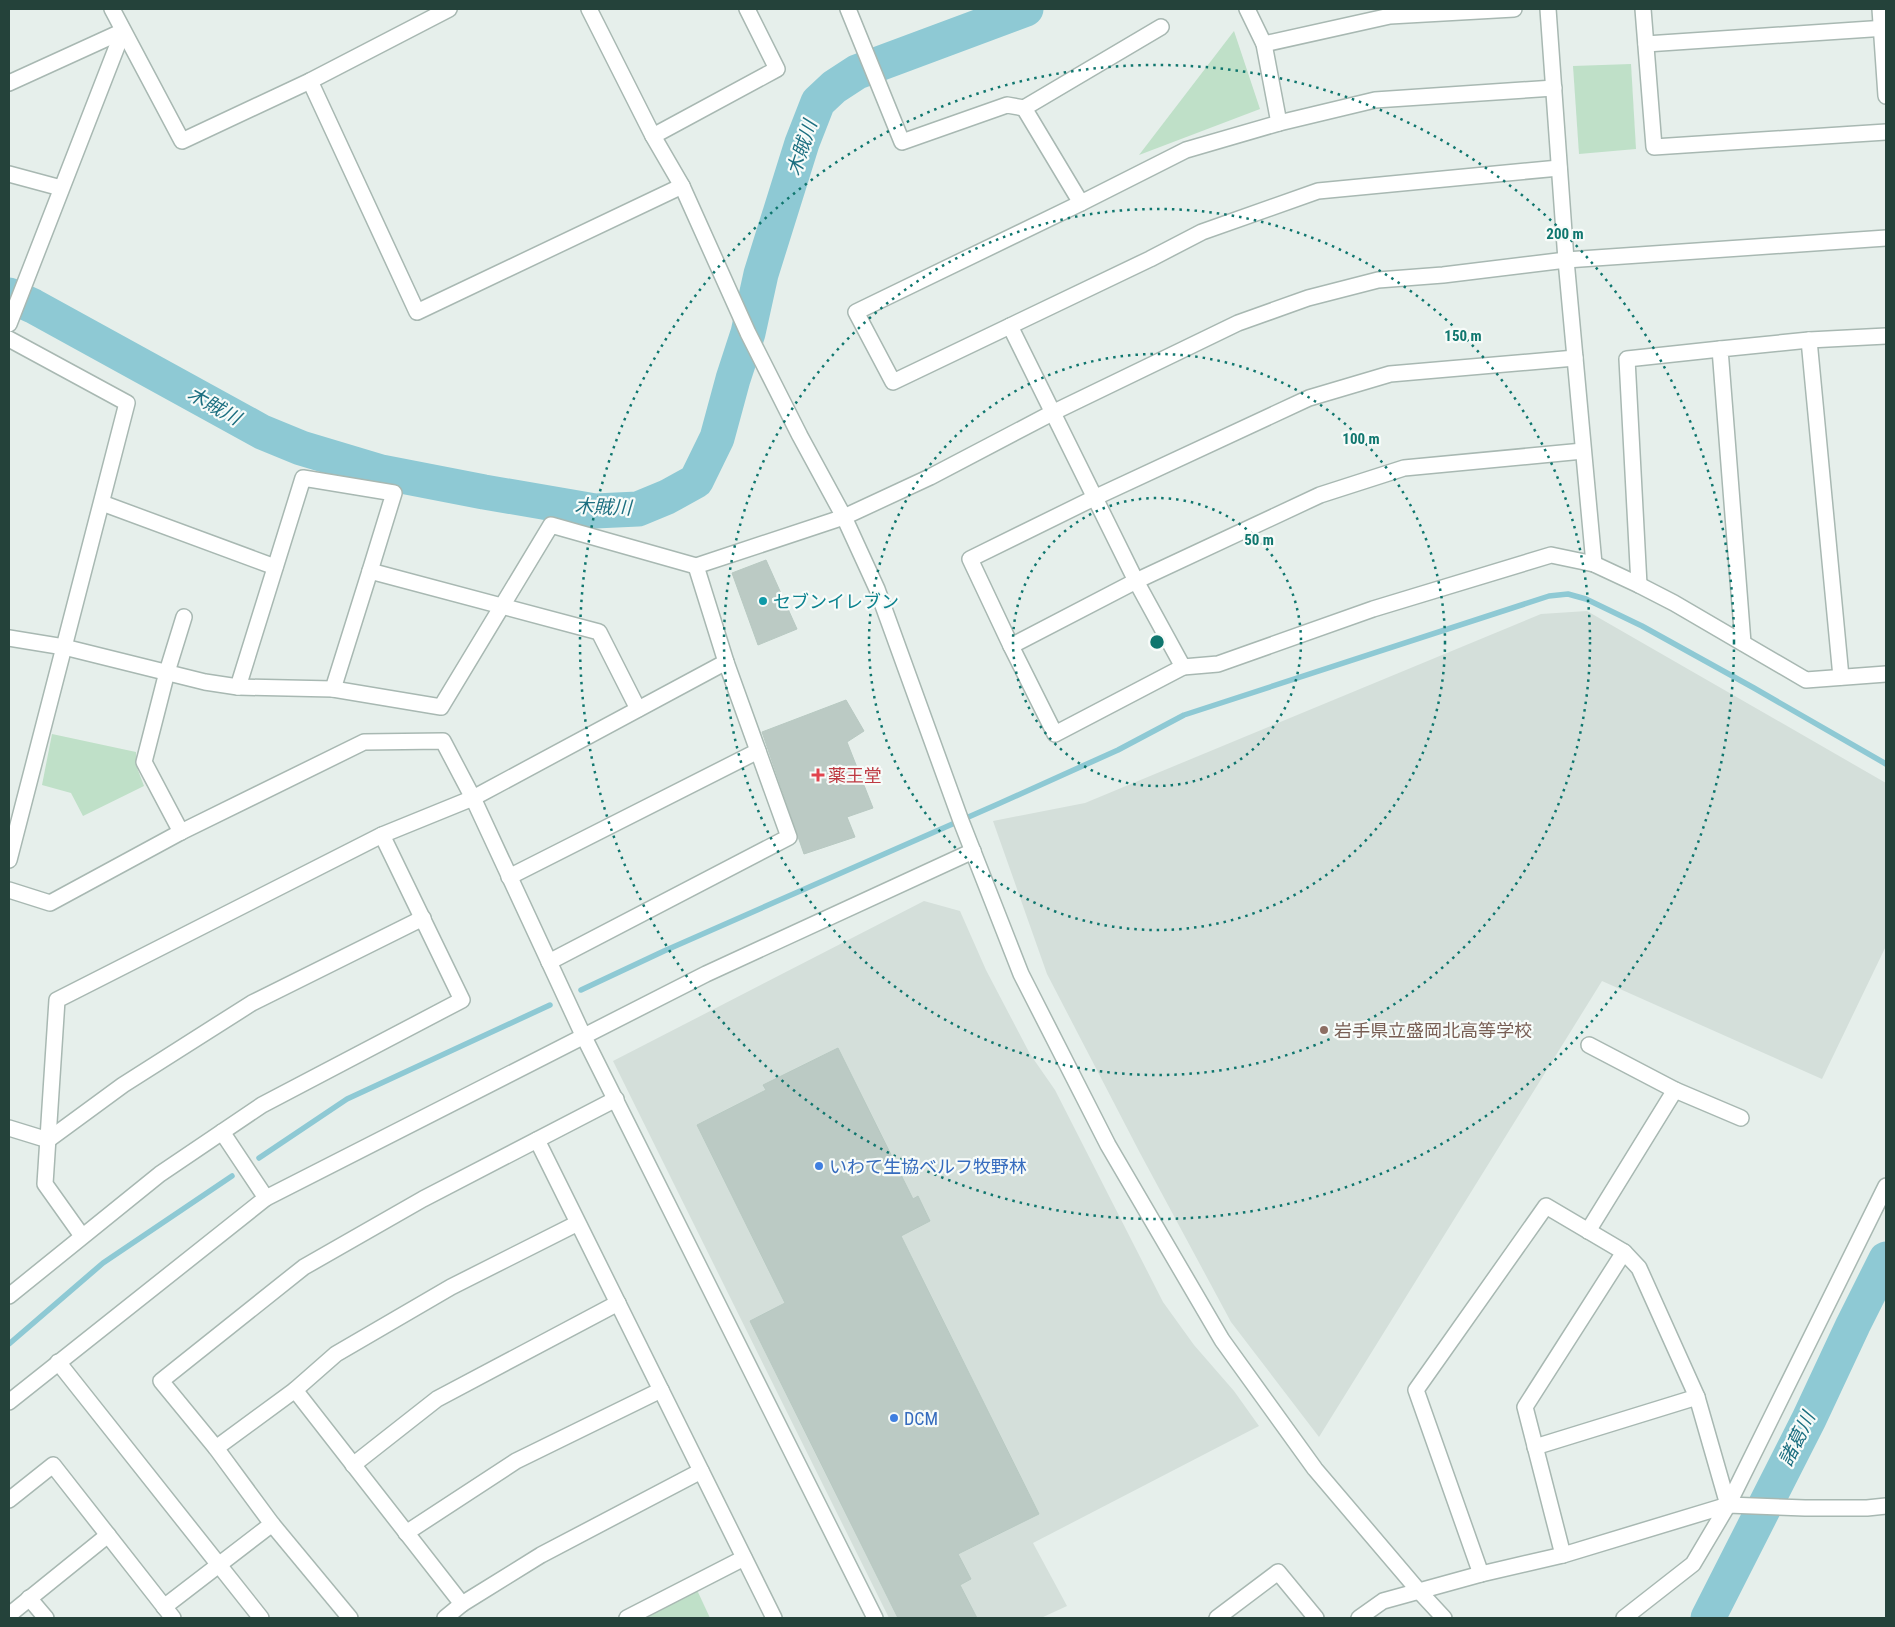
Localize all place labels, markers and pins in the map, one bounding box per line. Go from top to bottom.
place label: セブンイレブン [773,591,899,612]
marker: セブンイレブン [757,595,769,607]
centre of rings [1148,633,1166,651]
place label: 薬王堂 [828,765,882,786]
marker: 薬王堂 [812,769,824,781]
place label: 岩手県立盛岡北高等学校 [1334,1020,1532,1041]
marker: 岩手県立盛岡北高等学校 [1318,1024,1330,1036]
place label: いわて生協ベルフ牧野林 [829,1156,1027,1177]
marker: いわて生協ベルフ牧野林 [813,1160,825,1172]
place label: DCM [904,1408,938,1429]
marker: DCM [888,1412,900,1424]

